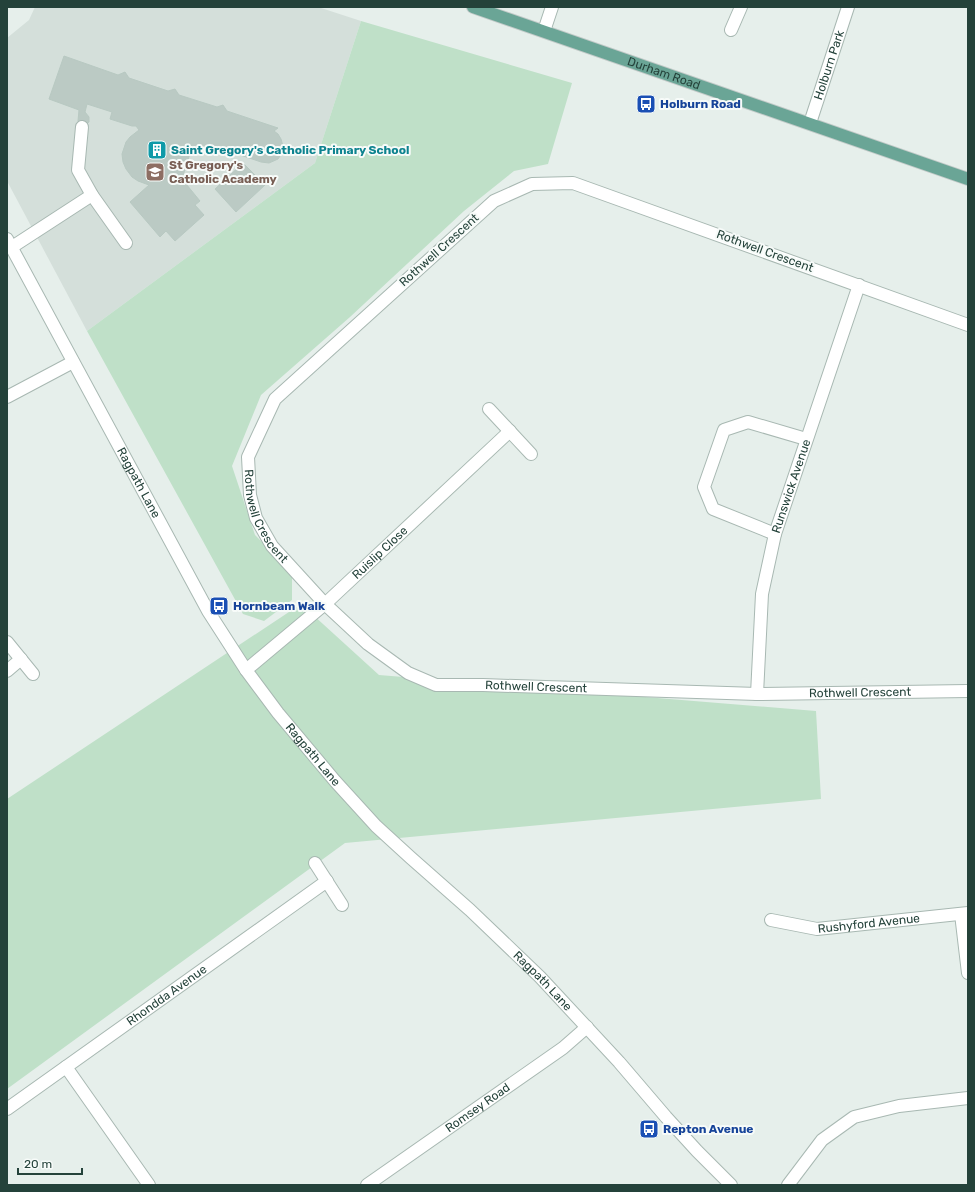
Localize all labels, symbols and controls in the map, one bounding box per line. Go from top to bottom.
street label: Holburn Park [811,28,847,102]
street label: Durham Road [626,54,702,92]
bus stop icon: Holburn Road [635,93,657,115]
place label: Holburn Road [660,97,741,111]
building icon: Saint Gregory's Catholic Primary School [146,139,168,161]
place label: Saint Gregory's Catholic Primary School [171,143,409,157]
place label: St Gregory's Catholic Academy [169,158,277,186]
school or university icon: St Gregory's Catholic Academy [144,161,166,183]
street label: Rothwell Crescent [396,210,482,289]
street label: Rothwell Crescent [715,227,816,275]
street label: Runswick Avenue [769,437,814,535]
street label: Ragpath Lane [114,445,163,520]
street label: Rothwell Crescent [242,469,291,566]
street label: Ruislip Close [349,523,411,582]
bus stop icon: Hornbeam Walk [208,595,230,617]
place label: Hornbeam Walk [233,599,325,613]
street label: Rothwell Crescent [485,678,588,695]
street label: Rothwell Crescent [809,685,911,700]
street label: Ragpath Lane [283,720,343,789]
street label: Rushyford Avenue [817,911,921,936]
street label: Ragpath Lane [511,948,575,1014]
street label: Rhondda Avenue [124,962,210,1029]
street label: Romsey Road [443,1080,513,1135]
bus stop icon: Repton Avenue [638,1118,660,1140]
place label: Repton Avenue [663,1122,754,1136]
scale bar [18,1150,82,1176]
text: 20 m [24,1157,52,1171]

